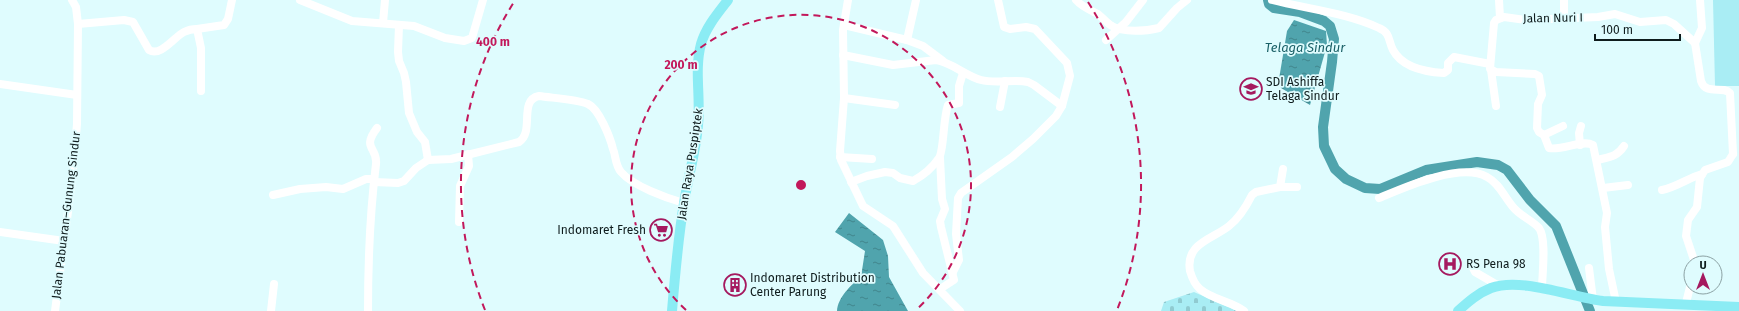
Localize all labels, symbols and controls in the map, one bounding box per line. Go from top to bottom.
street label: Jalan Nuri I [1523,10,1583,26]
scale bar [1595,16,1680,42]
text: 100 m [1601,23,1633,37]
text: 400 m [476,35,510,49]
water label: Telaga Sindur [1265,40,1346,55]
text: 200 m [664,58,698,72]
place label: SDI Ashiffa Telaga Sindur [1266,75,1340,103]
school or university icon: SDI Ashiffa Telaga Sindur [1238,76,1264,102]
street label: Jalan Raya Puspiptek [674,106,706,221]
street label: Jalan Pabuaran–Gunung Sindur [49,130,83,299]
centre of rings [794,178,808,192]
supermarket icon: Indomaret Fresh [648,217,674,243]
place label: Indomaret Fresh [557,223,646,237]
hospital icon: RS Pena 98 [1437,251,1463,277]
north arrow [1683,255,1723,295]
place label: RS Pena 98 [1466,257,1526,271]
text: U [1699,259,1707,272]
place label: Indomaret Distribution Center Parung [750,271,875,299]
building icon: Indomaret Distribution Center Parung [722,272,748,298]

